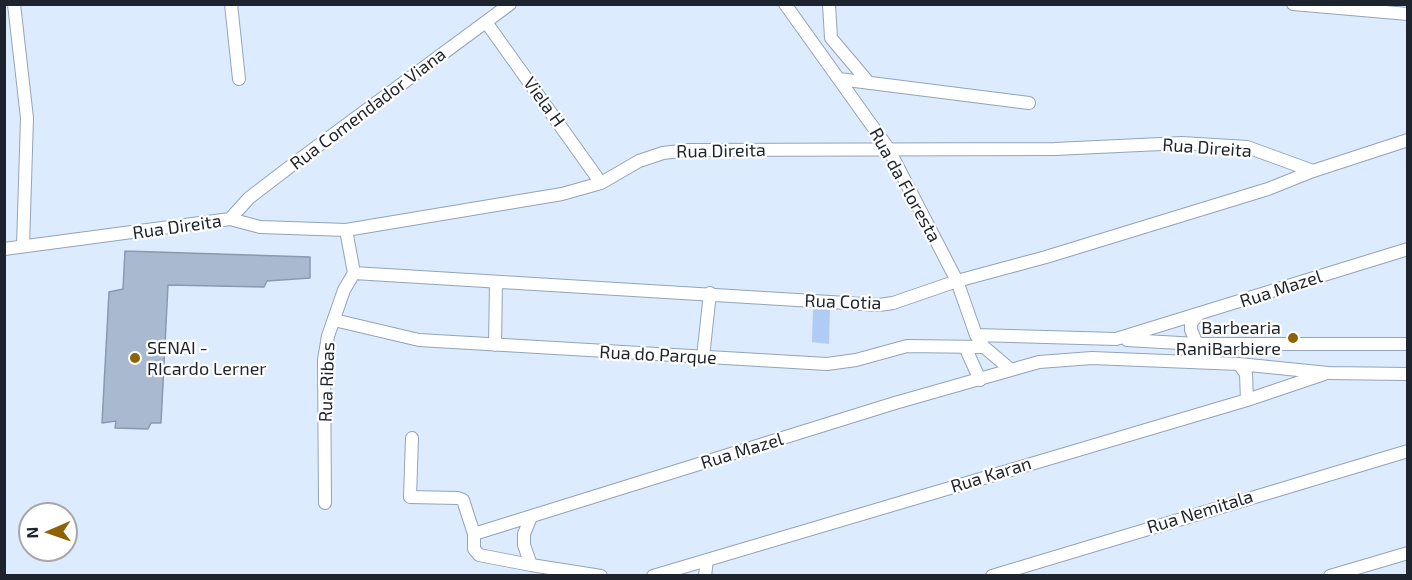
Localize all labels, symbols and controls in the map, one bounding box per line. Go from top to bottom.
street label: Rua Comendador Viana [286,43,450,175]
street label: Viela H [519,73,569,131]
street label: Rua da Floresta [865,124,945,246]
street label: Rua Direita [1162,134,1252,162]
street label: Rua Direita [676,139,766,163]
street label: Rua Direita [131,210,223,244]
street label: Rua Mazel [1237,266,1325,312]
street label: Rua Cotia [804,290,882,314]
place label: Barbearia RaniBarbiere [1176,317,1281,360]
marker: Barbearia RaniBarbiere [1286,331,1300,345]
place label: SENAI - RIcardo Lerner [147,337,267,380]
street label: Rua do Parque [599,341,717,369]
street label: Rua Ribas [315,342,339,422]
marker: SENAI - RIcardo Lerner [128,351,142,365]
street label: Rua Mazel [698,428,786,474]
street label: Rua Karan [948,452,1034,498]
street label: Rua Nemitala [1144,486,1256,538]
north arrow [18,502,78,562]
text: N [22,526,41,539]

